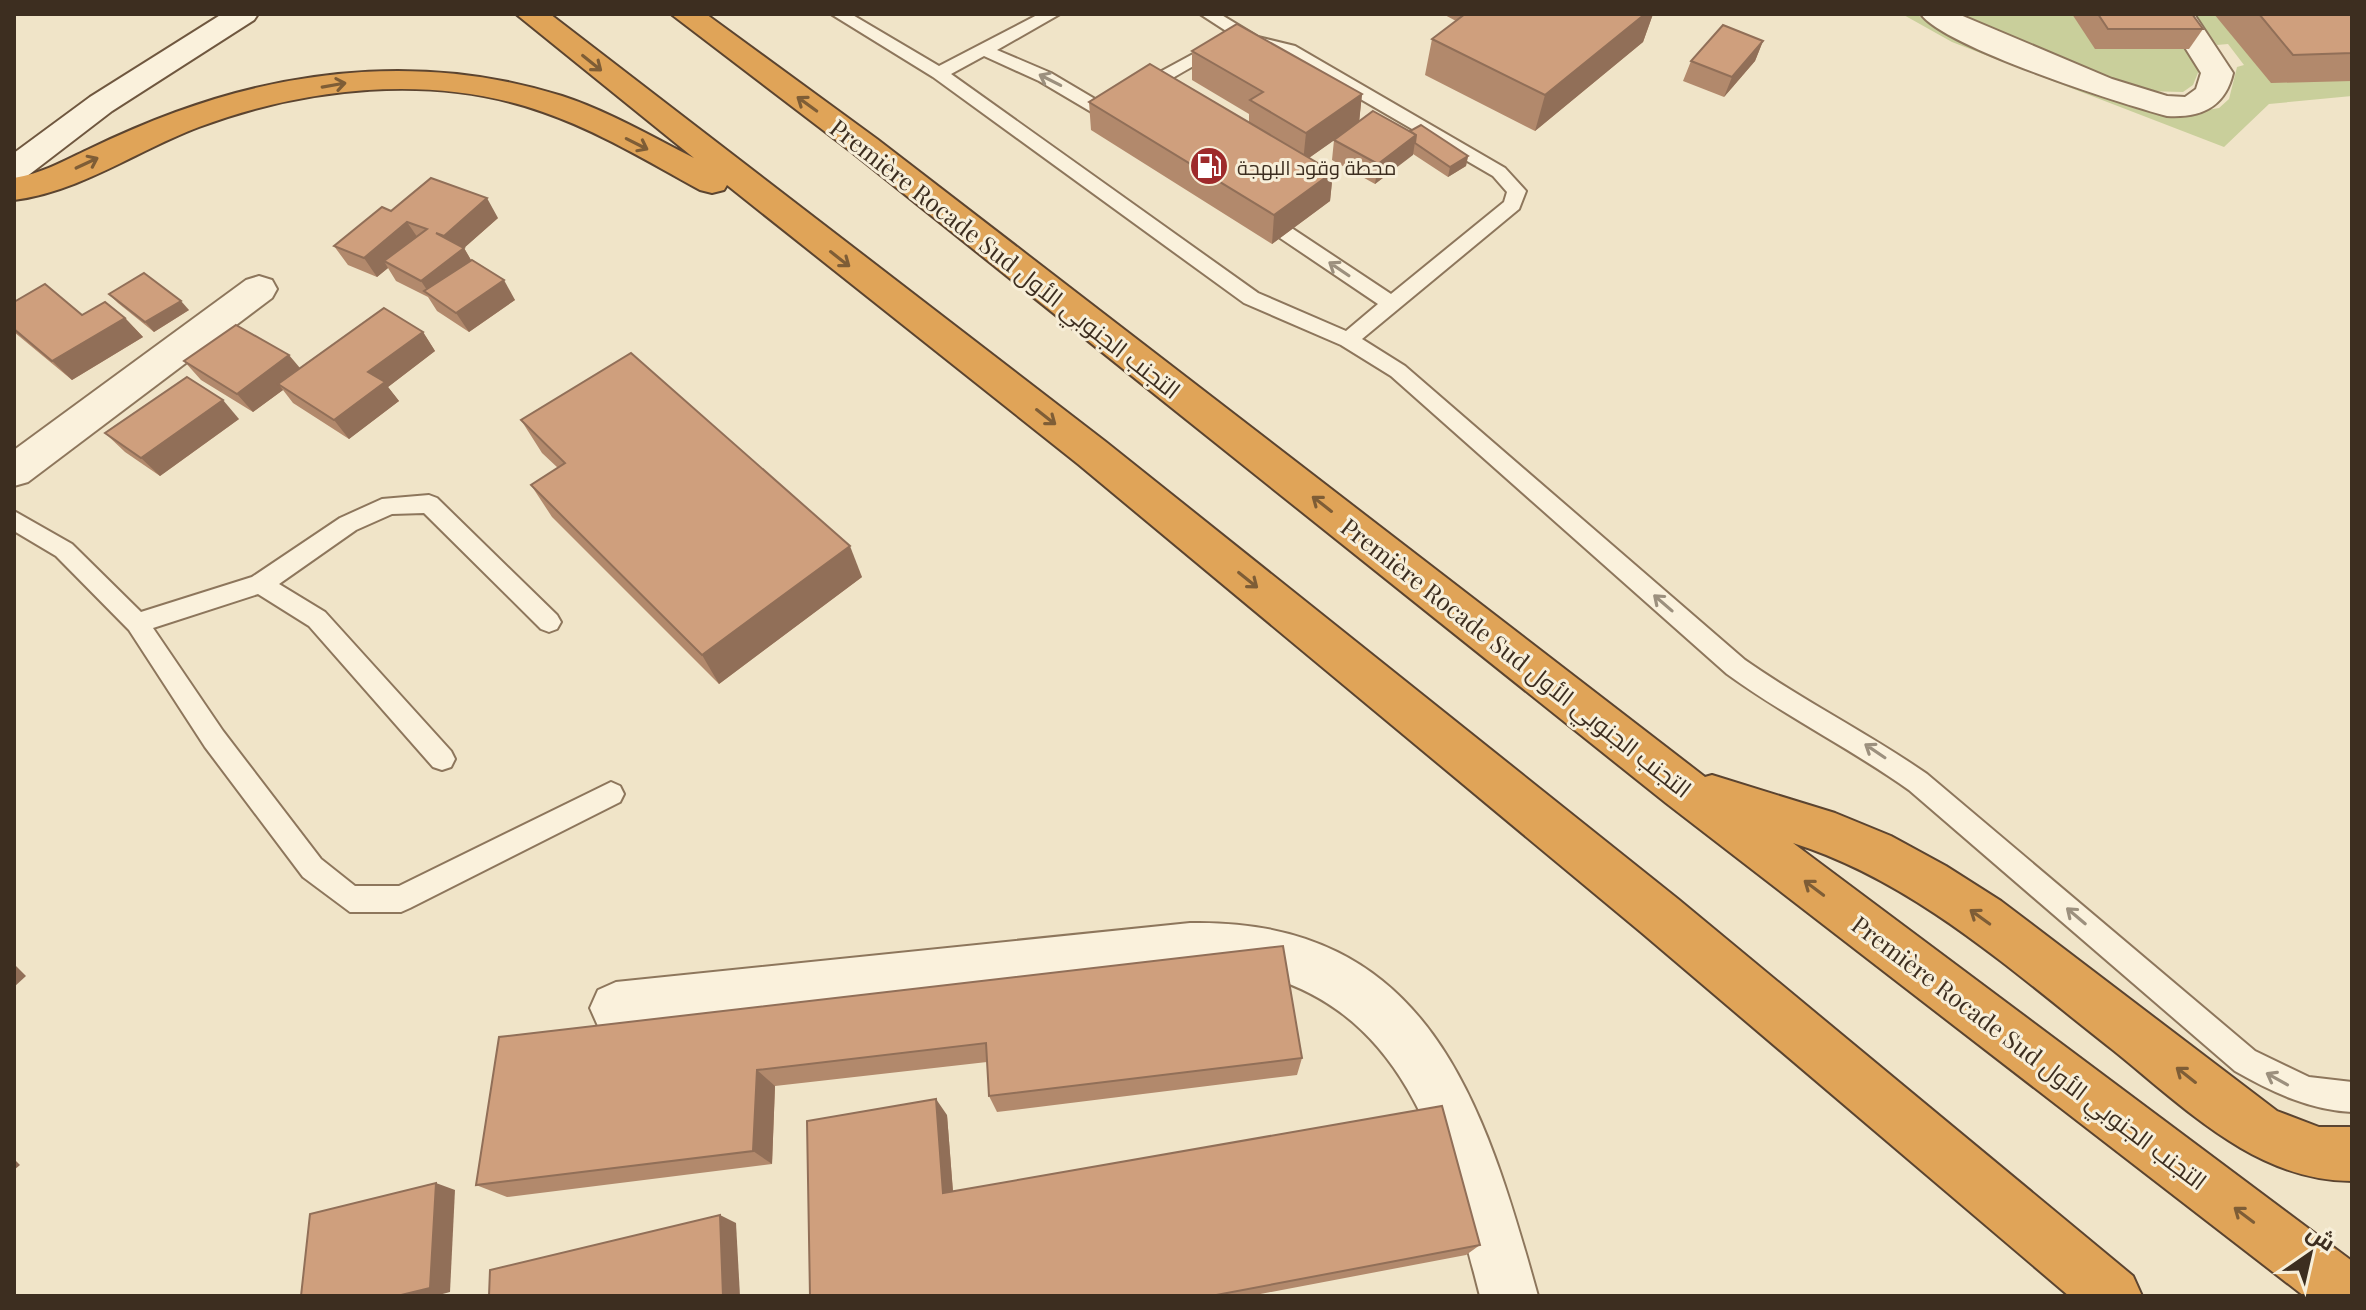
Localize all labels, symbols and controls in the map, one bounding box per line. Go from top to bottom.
one-way arrow [581,54,602,71]
one-way arrow [1039,71,1062,87]
one-way arrow [321,77,346,92]
one-way arrow [797,96,819,112]
street label: Première Rocade Sud التجنب الجنوبي الأول [821,111,1188,409]
one-way arrow [625,137,649,152]
fuel station icon: محطة وقود البهجة [1188,145,1230,187]
place label: محطة وقود البهجة [1237,153,1396,181]
one-way arrow [74,155,98,170]
one-way arrow [829,250,850,267]
one-way arrow [1328,261,1350,277]
one-way arrow [1035,409,1056,426]
one-way arrow [1312,496,1333,513]
street label: Première Rocade Sud التجنب الجنوبي الأول [1332,510,1699,808]
one-way arrow [1237,572,1258,589]
one-way arrow [1654,594,1674,612]
one-way arrow [1864,743,1886,760]
one-way arrow [1804,879,1825,896]
one-way arrow [2066,907,2086,925]
street label: Première Rocade Sud التجنب الجنوبي الأول [1843,908,2214,1200]
one-way arrow [1969,908,1991,925]
one-way arrow [2176,1066,2197,1083]
one-way arrow [2266,1071,2290,1087]
one-way arrow [2234,1206,2255,1223]
north arrow [2270,1214,2350,1294]
text: ش [2302,1216,2342,1257]

